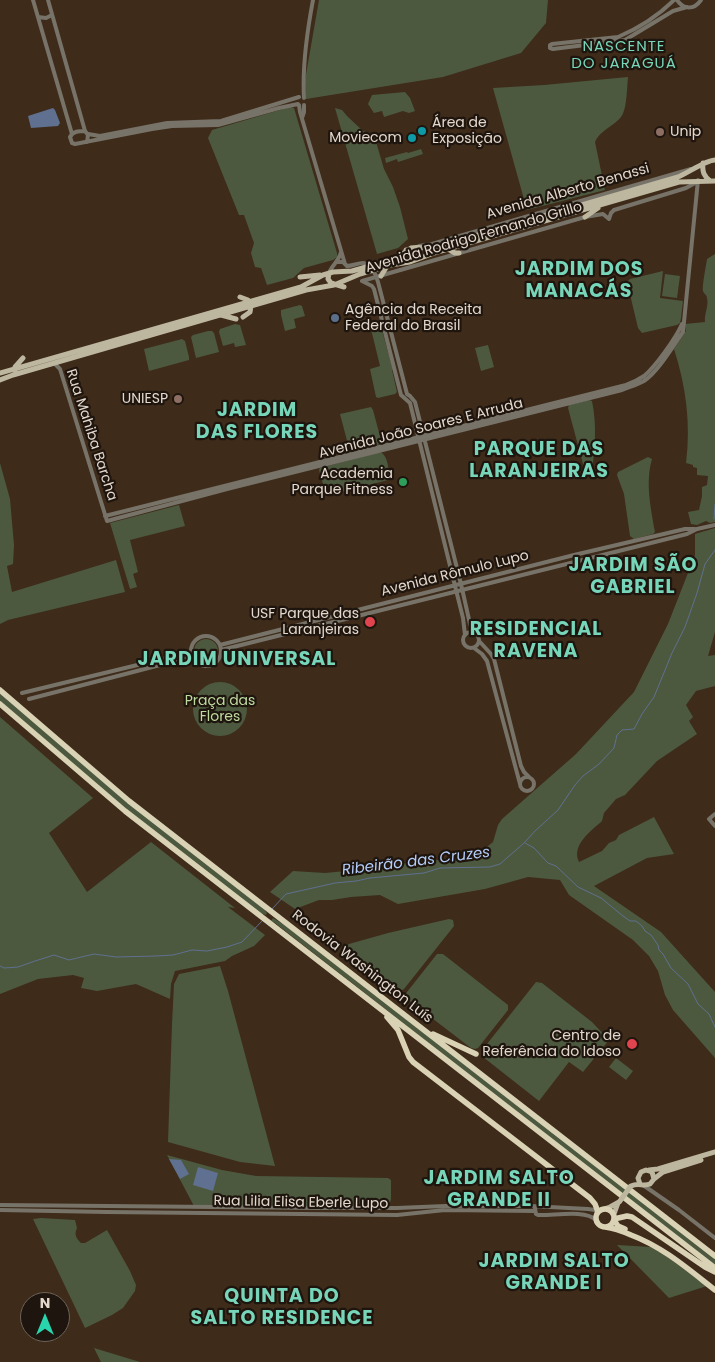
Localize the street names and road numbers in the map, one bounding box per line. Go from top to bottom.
street label: Avenida Alberto Benassi [485,161,651,223]
street label: Avenida Rodrigo Fernando Grillo [364,199,584,277]
street label: Rua Mahiba Barcha [62,367,120,503]
street label: Avenida João Soares E Arruda [317,395,525,463]
street label: Avenida Rômulo Lupo [379,548,531,600]
street label: Rodovia Washington Luís [288,907,436,1027]
street label: Rua Lilia Elisa Eberle Lupo [214,1193,388,1213]

